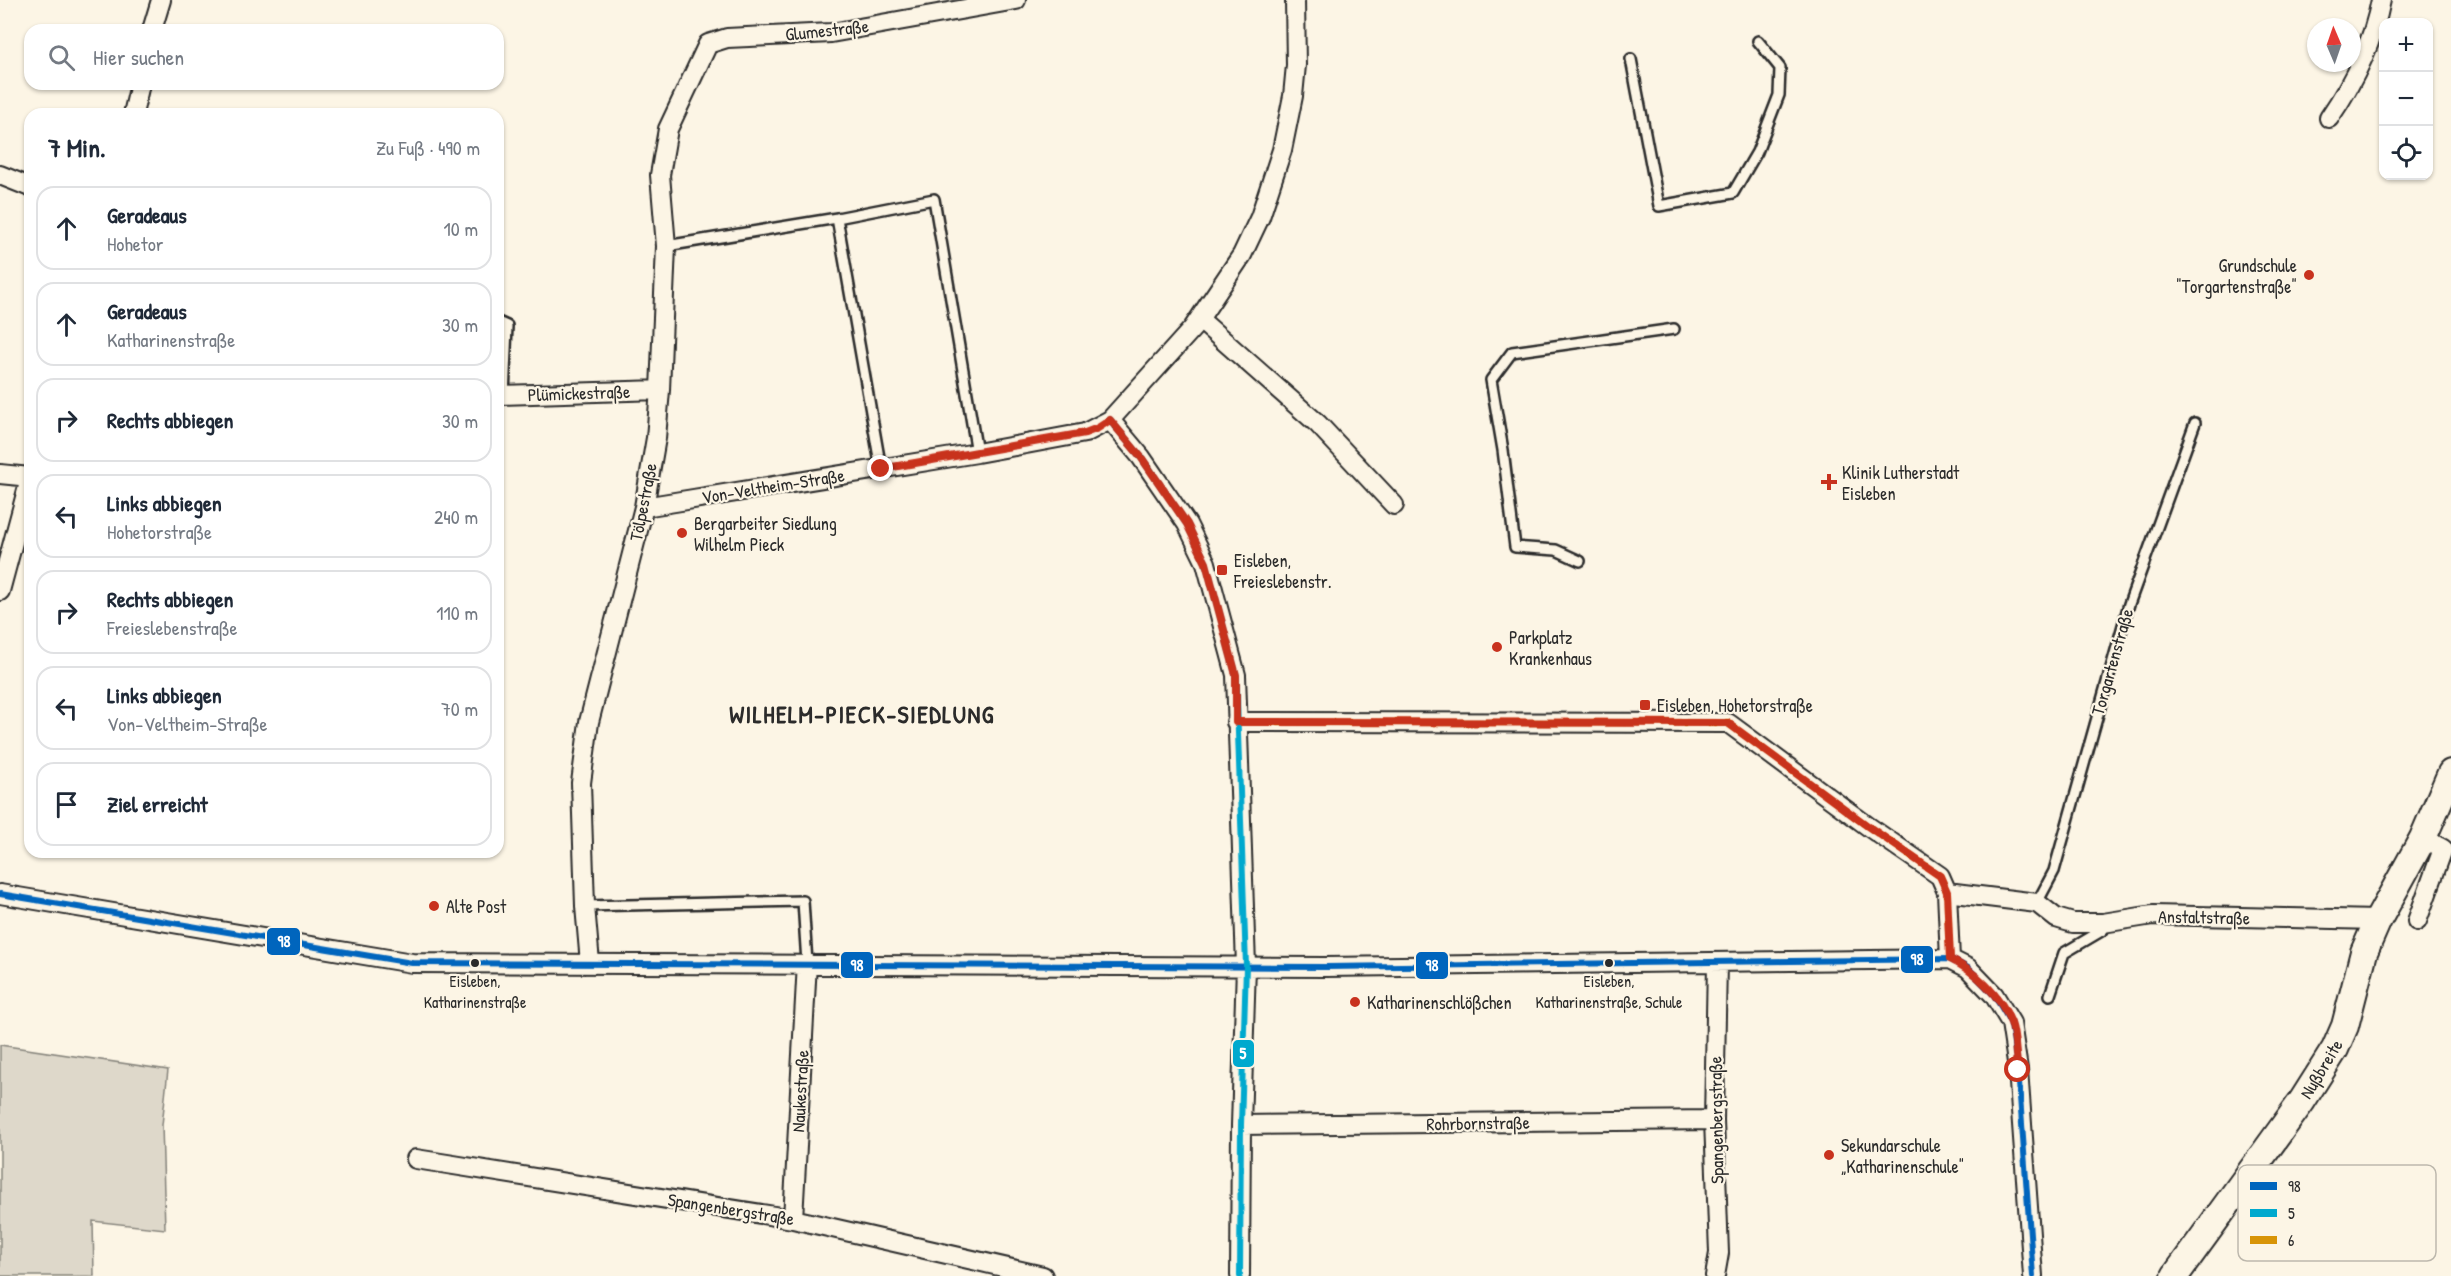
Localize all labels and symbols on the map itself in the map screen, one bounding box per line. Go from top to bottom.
street label: Glumestraße [784,13,870,47]
north arrow [2307,18,2361,72]
place label: Grundschule "Torgartenstraße" [2176,253,2297,299]
marker: Grundschule "Torgartenstraße" [2302,268,2316,282]
street label: Plümickestraße [527,379,631,407]
route end [867,455,893,481]
place label: Klinik Lutherstadt Eisleben [1842,460,1960,506]
street label: Tölpestraße [623,461,663,543]
street label: Von-Veltheim-Straße [700,462,846,510]
marker: Klinik Lutherstadt Eisleben [1820,473,1838,491]
place label: Bergarbeiter Siedlung Wilhelm Pieck [694,511,837,557]
marker: Bergarbeiter Siedlung Wilhelm Pieck [675,526,689,540]
place label: Eisleben, Freieslebenstr. [1233,548,1332,594]
marker: Eisleben, Freieslebenstr. [1215,563,1229,577]
street label: Torgartenstraße [2085,606,2139,718]
place label: Parkplatz Krankenhaus [1509,625,1592,671]
marker: Parkplatz Krankenhaus [1490,640,1504,654]
place label: Eisleben, Hohetorstraße [1657,693,1813,718]
district label: WILHELM-PIECK-SIEDLUNG [729,698,995,730]
marker: Eisleben, Hohetorstraße [1638,698,1652,712]
place label: Alte Post [446,894,507,919]
marker: Alte Post [427,899,441,913]
street label: Anstaltstraße [2158,904,2250,930]
line badge: 98 [266,927,301,956]
text: 98 [278,930,290,952]
line badge: 98 [1900,945,1934,974]
text: 98 [1911,948,1923,970]
line badge: 98 [840,951,874,979]
line badge: 98 [1415,951,1449,980]
text: 98 [851,954,863,976]
text: 98 [1426,954,1438,976]
marker: Eisleben, Katharinenstraße [469,957,481,969]
marker: Eisleben, Katharinenstraße, Schule [1603,957,1615,969]
place label: Eisleben, Katharinenstraße [424,970,527,1013]
place label: Eisleben, Katharinenstraße, Schule [1536,970,1683,1013]
place label: Katharinenschlößchen [1367,990,1512,1015]
marker: Katharinenschlößchen [1348,995,1362,1009]
street label: Nußbreite [2293,1035,2349,1103]
line badge: 5 [1232,1039,1255,1068]
text: 5 [1240,1042,1247,1064]
street label: Naukestraße [785,1049,815,1133]
street label: Spangenbergstraße [1702,1056,1730,1184]
route start [2004,1056,2030,1082]
street label: Rohrbornstraße [1426,1110,1530,1136]
place label: Sekundarschule „Katharinenschule" [1841,1133,1964,1179]
marker: Sekundarschule „Katharinenschule" [1822,1148,1836,1162]
legend [2238,1165,2436,1261]
text: 98 [2288,1175,2301,1197]
street label: Spangenbergstraße [666,1187,796,1231]
text: 5 [2288,1202,2295,1224]
text: 6 [2288,1229,2294,1251]

